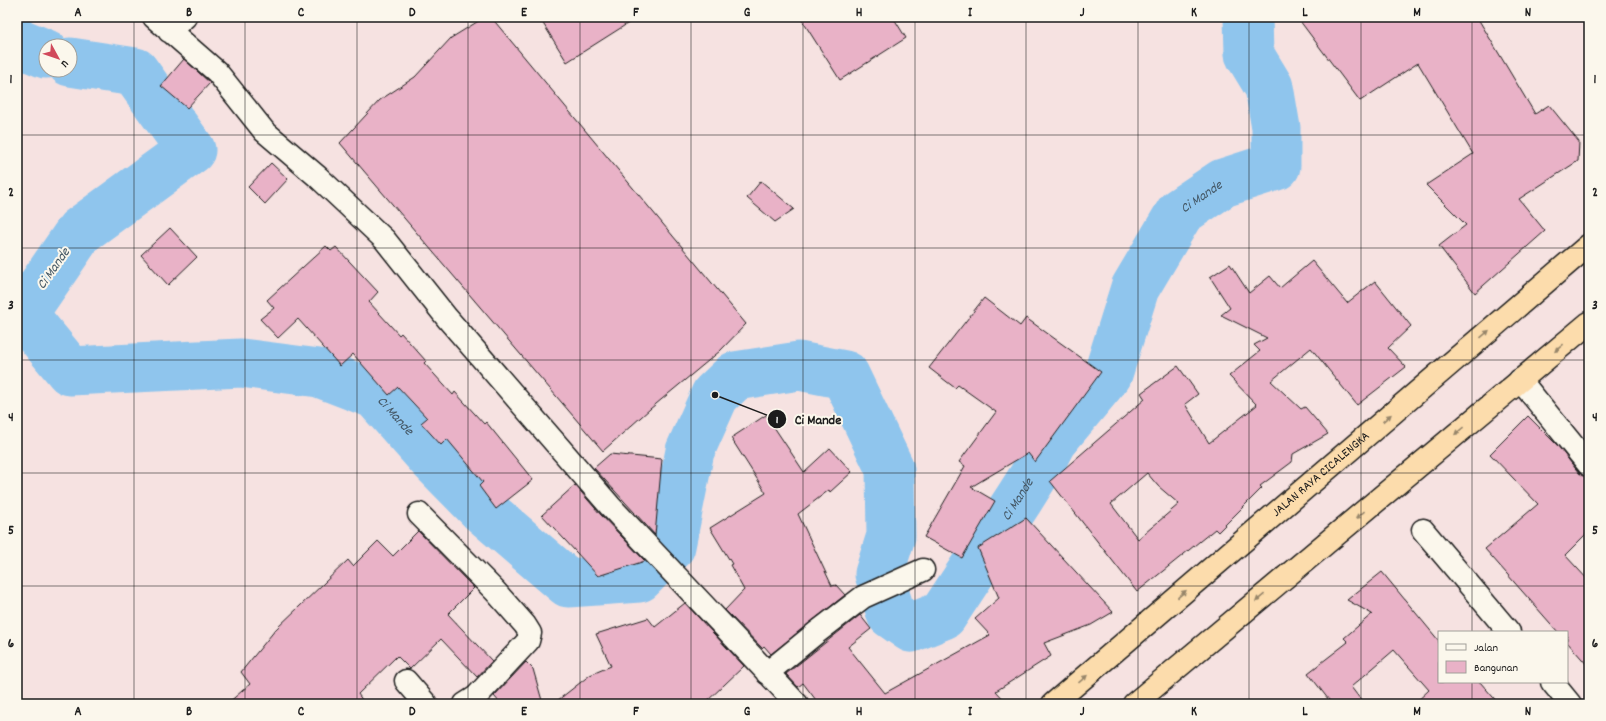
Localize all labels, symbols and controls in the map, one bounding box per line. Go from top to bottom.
text: A [74,4,82,23]
text: B [186,4,192,23]
text: C [298,4,305,23]
text: D [409,4,416,23]
text: E [521,4,528,23]
text: F [633,4,639,23]
text: G [744,4,751,23]
text: H [856,4,863,23]
text: I [968,4,973,23]
text: J [1080,4,1085,23]
text: K [1191,4,1197,23]
text: L [1302,4,1308,23]
text: M [1413,4,1421,23]
text: N [1525,4,1531,23]
north arrow [38,38,78,78]
text: U [56,56,72,70]
text: 1 [10,71,13,90]
text: 1 [1594,71,1597,90]
water label: Ci Mande [1177,176,1227,219]
text: 2 [8,184,14,203]
text: 2 [1592,184,1598,203]
water label: Ci Mande [32,243,76,294]
text: 3 [8,297,14,316]
text: 3 [1592,297,1598,316]
one-way arrow [1481,330,1490,339]
one-way arrow [1554,343,1564,352]
water label: Ci Mande [372,392,418,441]
callout: Ci Mande [767,406,850,432]
text: 4 [8,409,14,428]
text: 4 [1592,409,1598,428]
text: Ci Mande [795,411,841,431]
text: 1 [776,412,779,429]
one-way arrow [1381,414,1392,423]
street label: JALAN RAYA CICALENGKA [1268,427,1374,522]
one-way arrow [1454,427,1465,436]
water label: Ci Mande [997,474,1040,525]
one-way arrow [1354,510,1365,519]
text: 5 [8,522,14,541]
text: 5 [1592,522,1598,541]
one-way arrow [1176,590,1187,599]
one-way arrow [1255,594,1265,603]
legend [1438,631,1568,683]
text: 6 [8,635,15,654]
text: 6 [1592,635,1599,654]
text: Jalan [1474,640,1498,657]
text: Bangunan [1474,660,1518,677]
one-way arrow [1078,674,1088,683]
text: A [74,703,82,721]
text: B [186,703,192,721]
text: C [298,703,305,721]
text: D [409,703,416,721]
text: E [521,703,528,721]
text: F [633,703,639,721]
text: G [744,703,751,721]
text: H [856,703,863,721]
text: I [968,703,973,721]
text: J [1080,703,1085,721]
text: K [1191,703,1197,721]
text: L [1302,703,1308,721]
text: M [1413,703,1421,721]
text: N [1525,703,1531,721]

